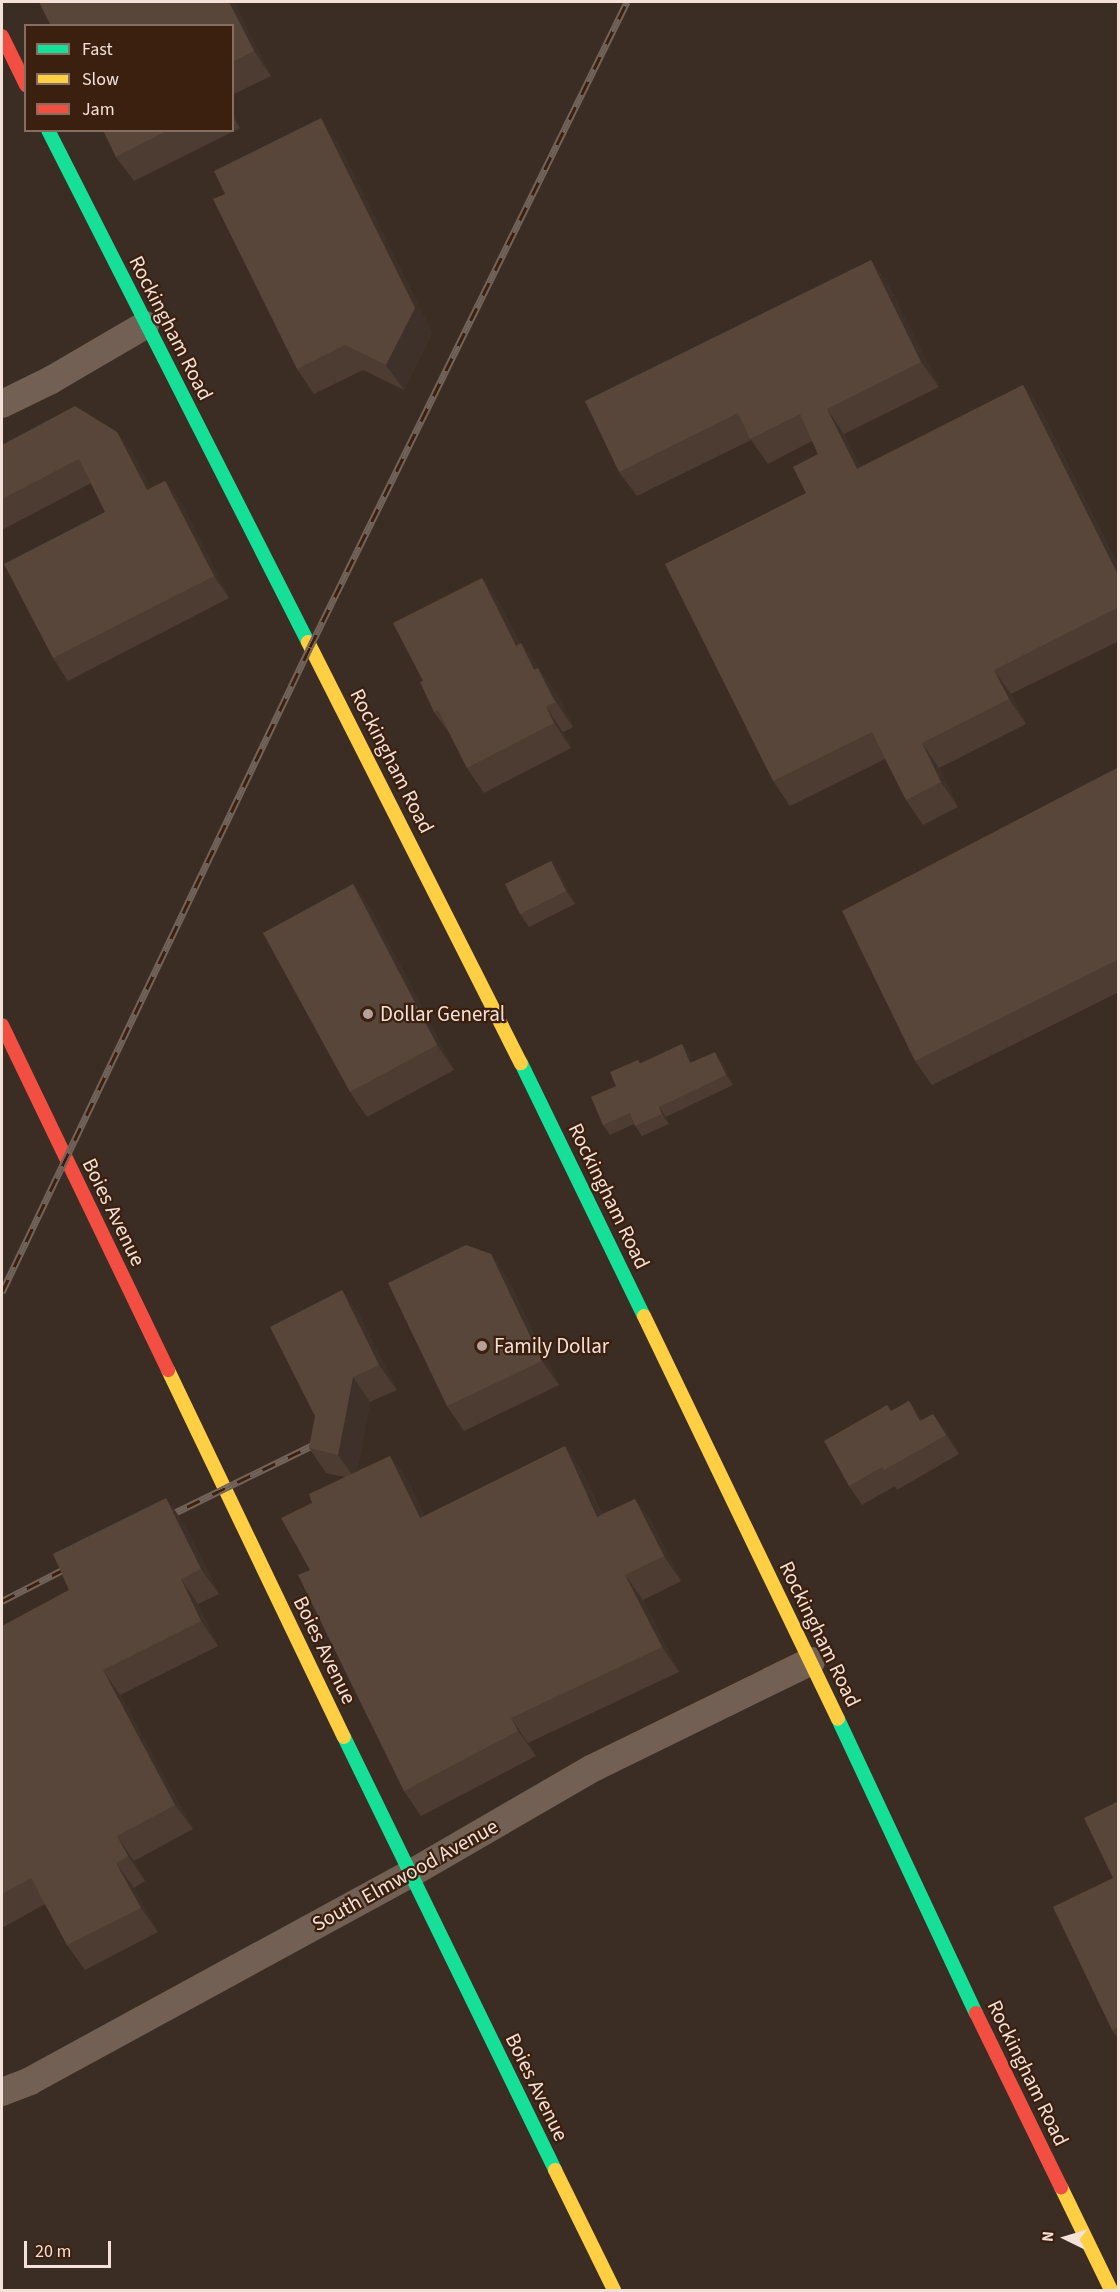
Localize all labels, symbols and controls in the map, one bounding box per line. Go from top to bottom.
legend [24,24,234,132]
text: Fast [82,37,113,62]
text: Slow [82,67,119,92]
text: Jam [82,97,115,122]
street label: Rockingham Road [124,251,218,405]
street label: Rockingham Road [345,684,439,838]
place label: Dollar General [380,1001,505,1027]
marker: Dollar General [361,1007,375,1021]
street label: Rockingham Road [563,1119,655,1273]
street label: Boies Avenue [77,1154,151,1270]
place label: Family Dollar [494,1333,609,1359]
marker: Family Dollar [475,1339,489,1353]
street label: Rockingham Road [774,1557,866,1711]
street label: Boies Avenue [288,1592,362,1708]
street label: South Elmwood Avenue [308,1813,502,1937]
street label: Rockingham Road [982,1996,1074,2150]
street label: Boies Avenue [500,2029,574,2145]
north arrow [1036,2208,1096,2268]
scale bar [27,2229,114,2267]
text: N [1037,2230,1059,2243]
text: 20 m [35,2239,71,2264]

